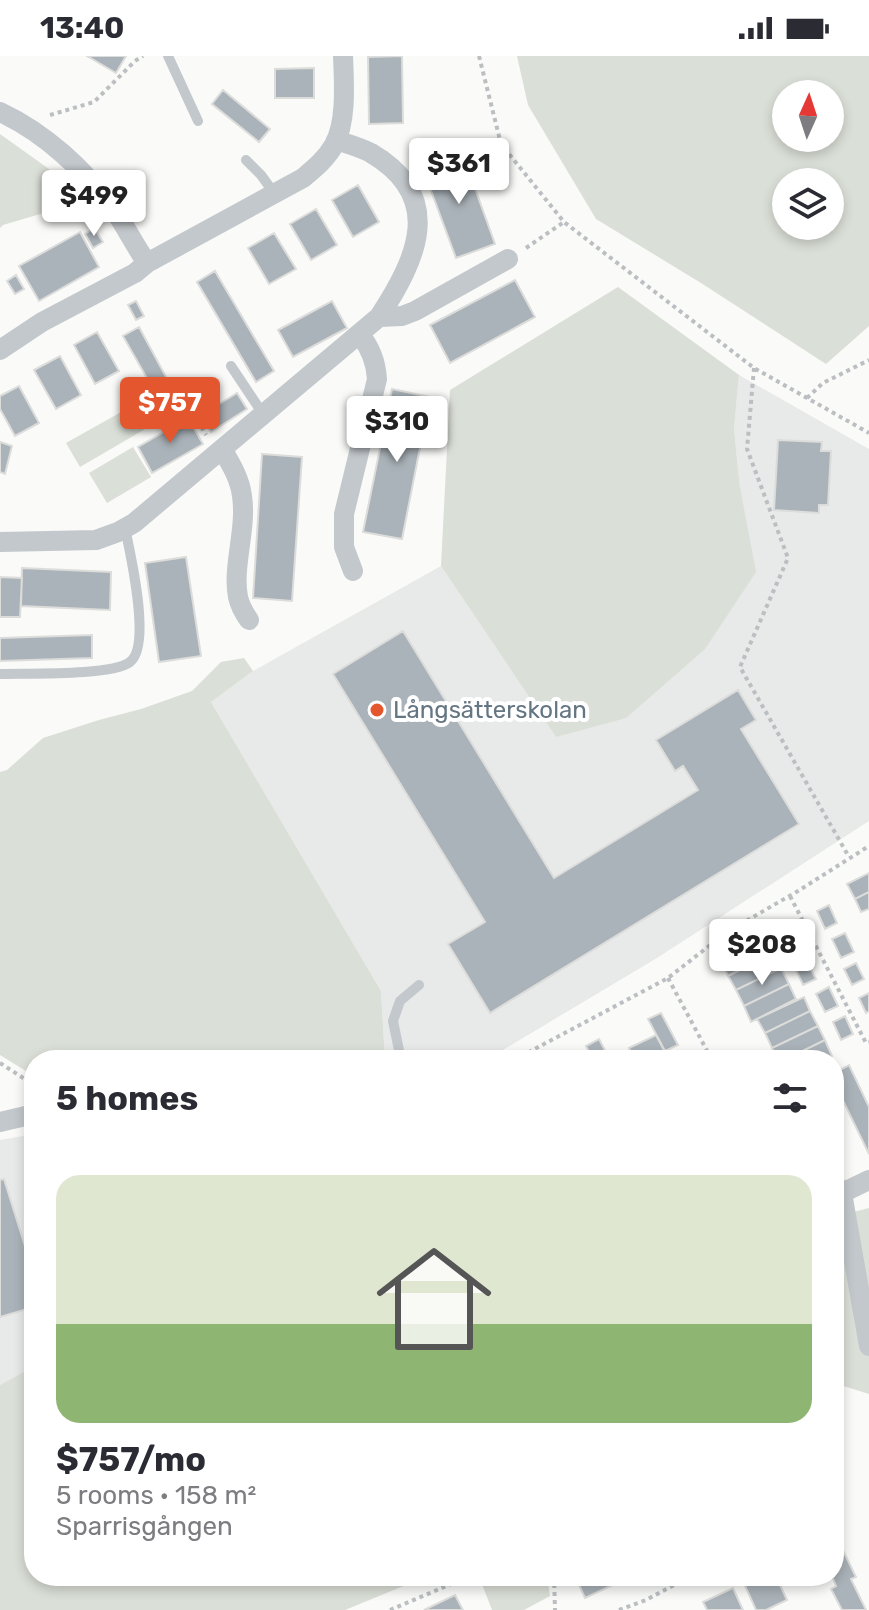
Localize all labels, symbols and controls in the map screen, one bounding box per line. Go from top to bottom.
text: 13:40 [40,10,124,46]
north arrow [772,80,844,152]
map controls [772,80,844,240]
pin: $361 [412,138,506,206]
text: $361 [427,148,491,179]
button: layers [772,168,844,240]
pin: $499 [47,170,141,238]
text: $499 [60,180,128,211]
pin: $757 [123,377,217,445]
text: $757 [138,387,202,418]
pin: $310 [350,396,444,464]
text: $310 [365,406,429,437]
place label: Långsätterskolan [393,696,587,724]
marker: Långsätterskolan [368,701,386,719]
pin: $208 [715,919,809,987]
text: $208 [727,929,797,960]
icon: filters [768,1076,812,1120]
text: 5 homes [56,1078,198,1119]
icon: home [362,1227,506,1371]
text: $757/mo [56,1439,206,1480]
text: 5 rooms · 158 m² [56,1480,256,1511]
text: Sparrisgången [56,1511,233,1542]

